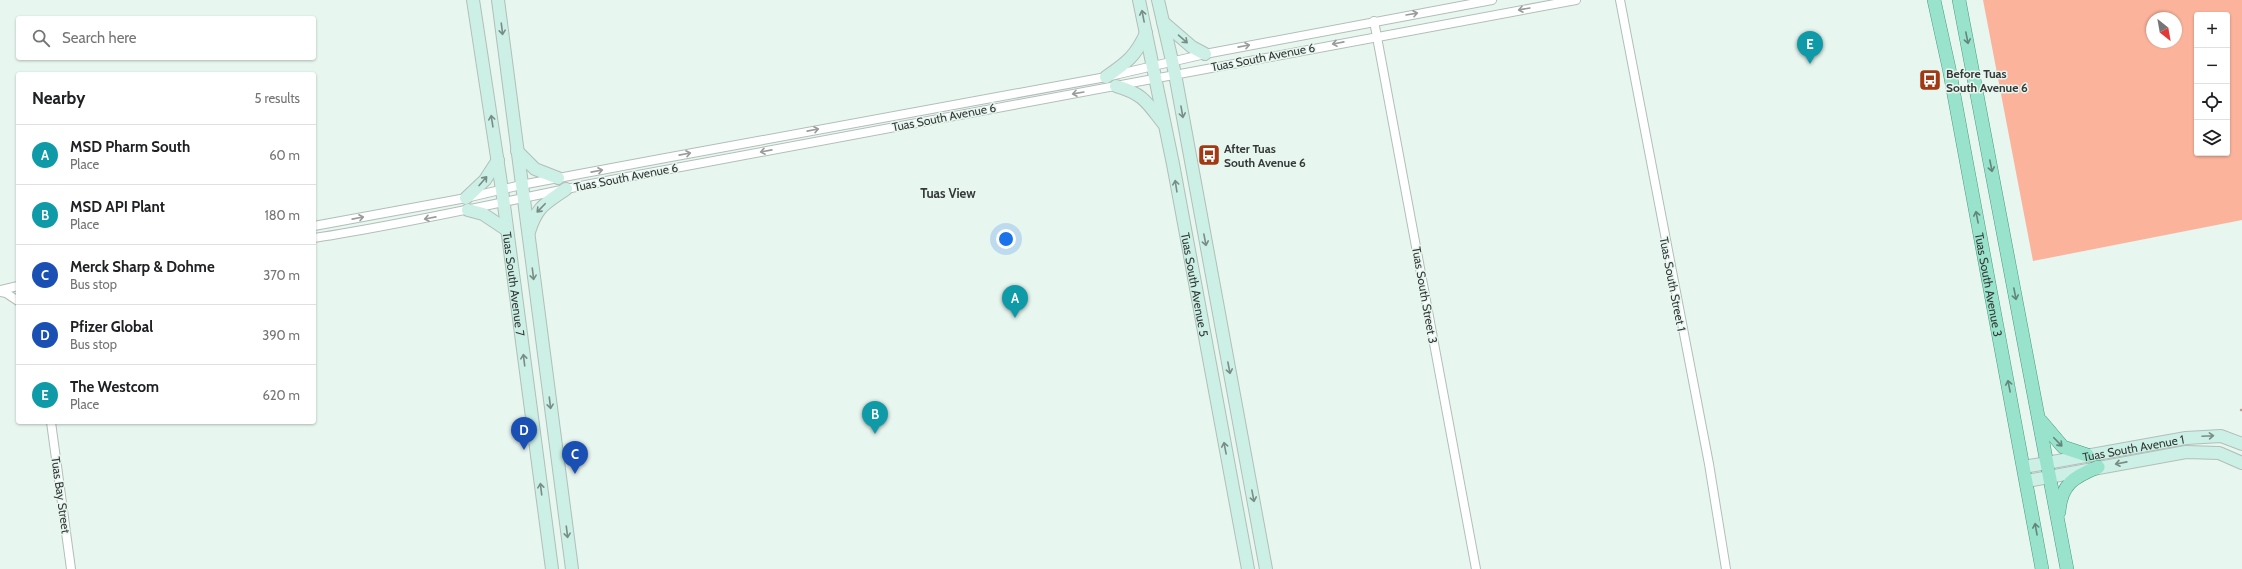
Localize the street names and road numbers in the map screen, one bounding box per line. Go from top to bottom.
street label: Tuas South Avenue 6 [1210,40,1317,74]
street label: Tuas South Avenue 6 [891,100,998,134]
street label: Tuas South Avenue 6 [573,160,680,194]
street label: Tuas South Avenue 7 [500,231,529,337]
street label: Tuas South Avenue 5 [1178,231,1212,338]
street label: Tuas South Avenue 3 [1972,231,2006,338]
street label: Tuas South Street 1 [1657,236,1689,332]
street label: Tuas South Street 3 [1409,245,1441,345]
street label: Tuas South Avenue 1 [2081,431,2185,464]
street label: Tuas Bay Street [48,456,74,534]

